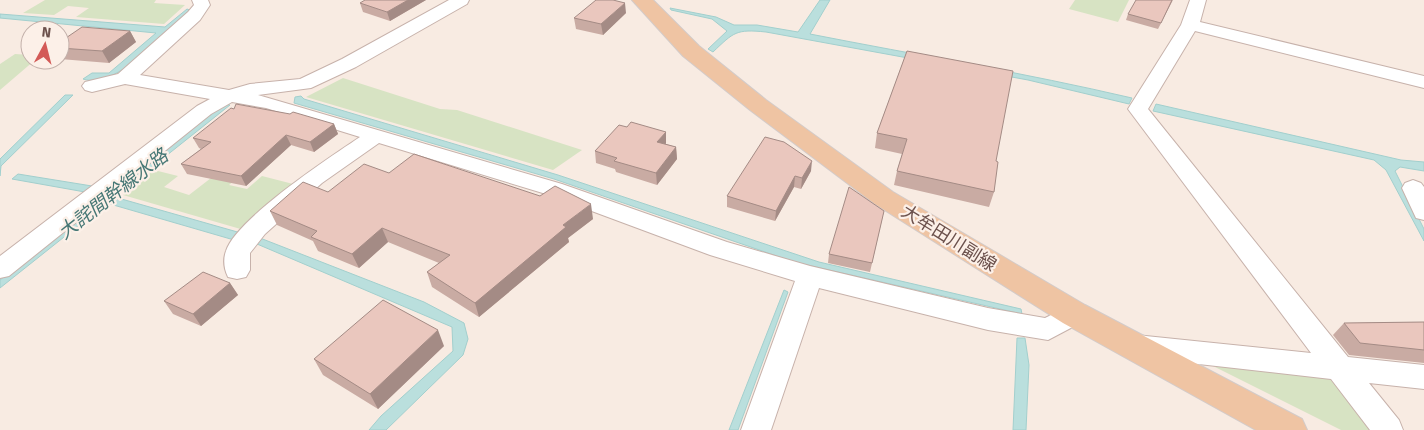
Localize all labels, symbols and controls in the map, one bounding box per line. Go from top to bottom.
north arrow [20,20,70,70]
text: N [41,24,52,42]
water label: 大詫間幹線水路 [54,143,174,244]
street label: 大牟田川副線 [897,200,1001,276]

